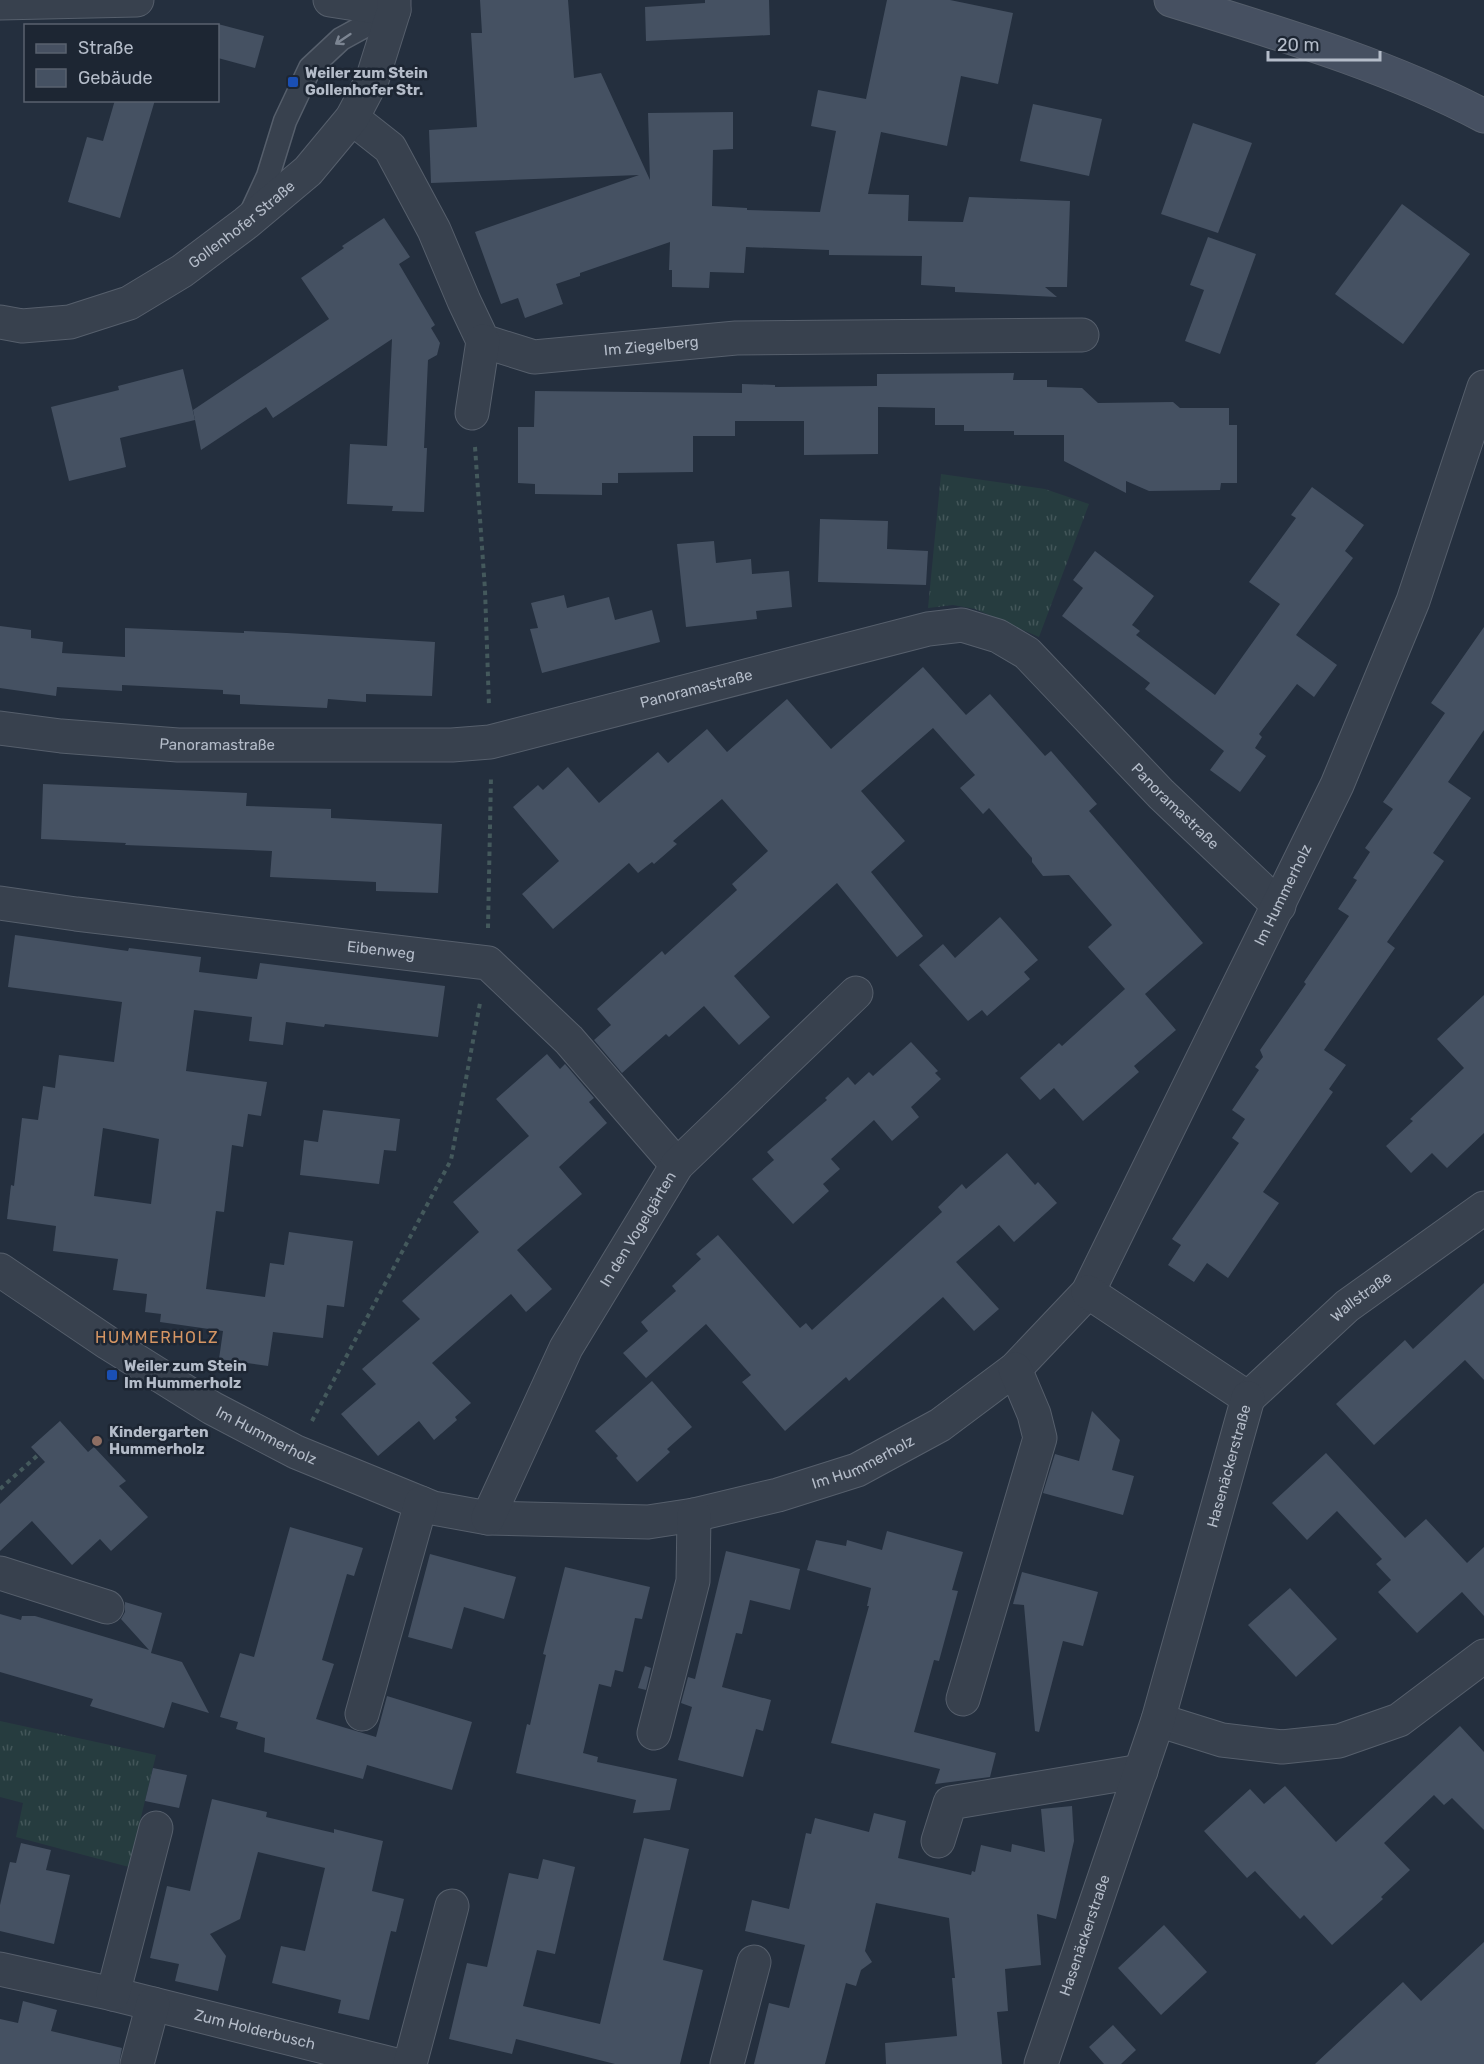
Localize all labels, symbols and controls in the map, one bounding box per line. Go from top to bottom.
legend [24,24,219,102]
scale bar [1268,24,1380,62]
one-way arrow [336,33,352,45]
text: 20 m [1277,34,1319,56]
text: Straße [78,37,134,59]
place label: Weiler zum Stein Gollenhofer Str. [305,64,428,99]
text: Gebäude [78,67,153,89]
marker: Weiler zum Stein Gollenhofer Str. [286,75,300,89]
street label: Gollenhofer Straße [185,177,298,272]
street label: Im Ziegelberg [603,333,699,359]
street label: Panoramastraße [638,666,754,712]
street label: Panoramastraße [159,735,275,754]
street label: Panoramastraße [1128,759,1223,853]
street label: Im Hummerholz [1251,841,1316,949]
street label: Eibenweg [346,937,416,963]
street label: In den Vogelgärten [596,1168,680,1290]
street label: Wallstraße [1327,1268,1395,1326]
district label: HUMMERHOLZ [95,1328,219,1347]
place label: Weiler zum Stein Im Hummerholz [124,1357,247,1392]
marker: Weiler zum Stein Im Hummerholz [105,1368,119,1382]
street label: Im Hummerholz [213,1403,320,1469]
street label: Hasenäckerstraße [1203,1403,1255,1530]
place label: Kindergarten Hummerholz [109,1423,209,1458]
street label: Im Hummerholz [810,1431,918,1493]
marker: Kindergarten Hummerholz [90,1434,104,1448]
street label: Hasenäckerstraße [1056,1872,1114,1998]
street label: Zum Holderbusch [193,2006,317,2053]

